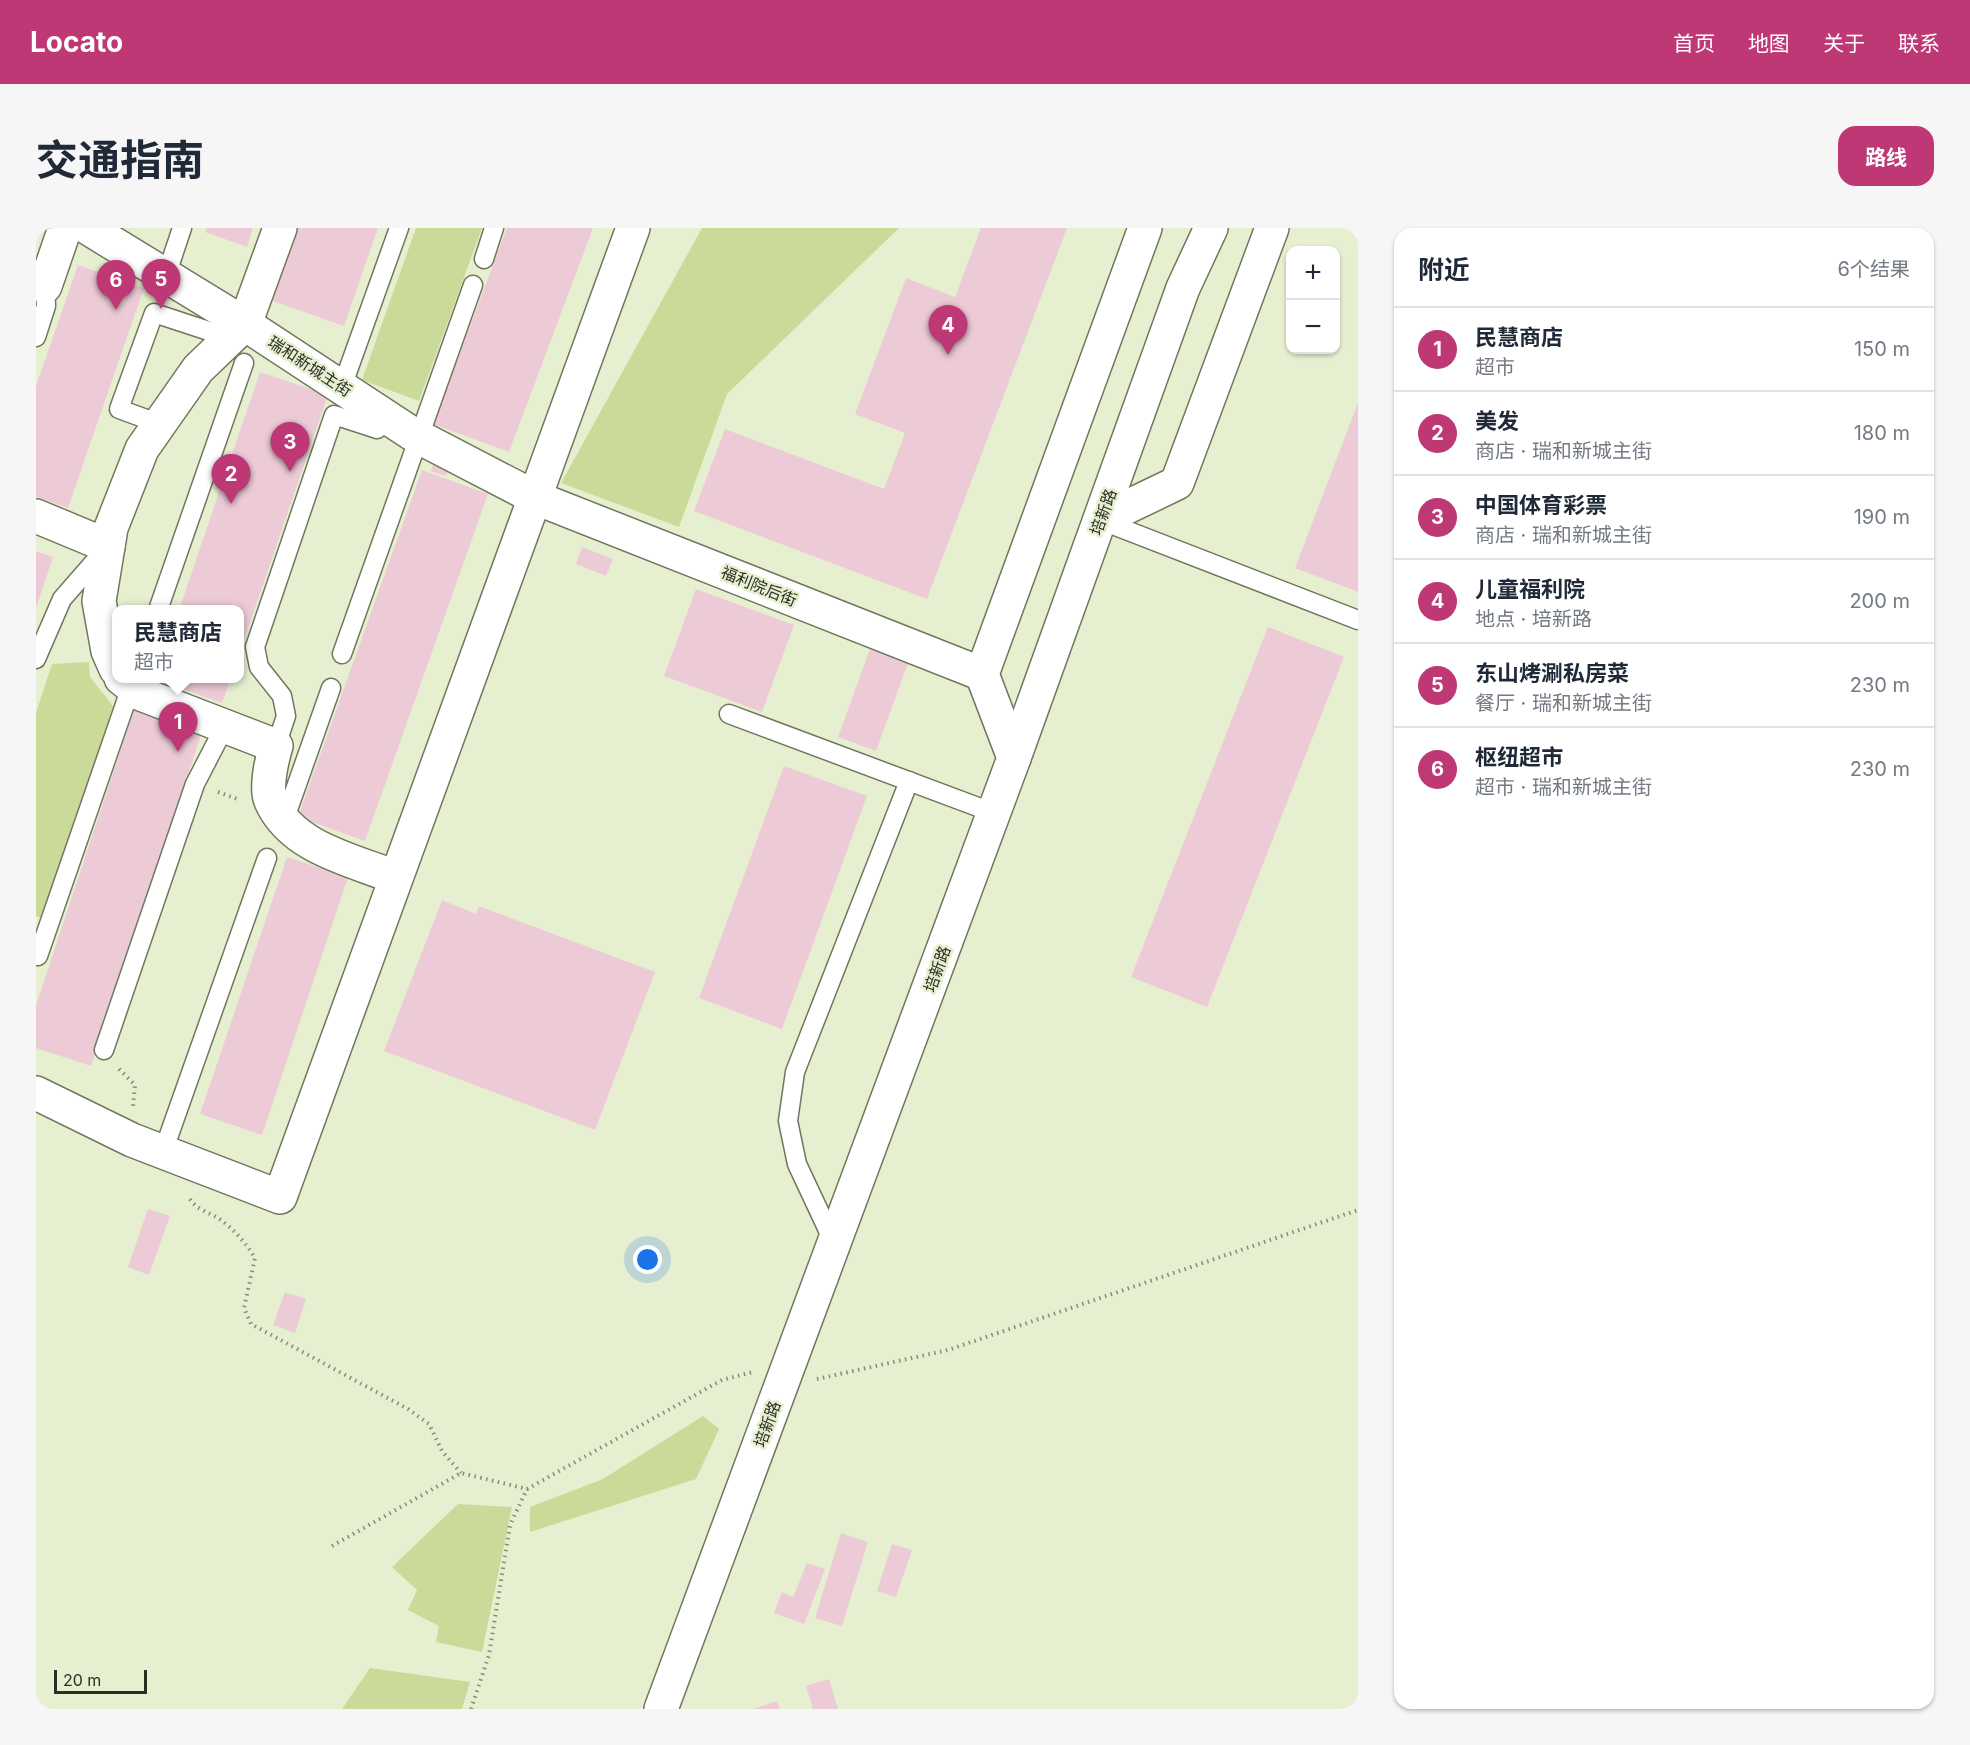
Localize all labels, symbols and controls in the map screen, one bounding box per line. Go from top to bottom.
text: Locato [30,25,123,59]
text: 首页 [1673,31,1715,56]
text: 地图 [1748,31,1790,56]
text: 关于 [1823,31,1865,56]
text: 联系 [1898,31,1940,56]
button: 路线 [1838,126,1934,186]
text: 交通指南 [36,134,204,185]
map controls [1286,246,1340,354]
button: + [1286,246,1340,300]
text: 附近 [1418,254,1470,285]
text: 6个结果 [1838,257,1910,281]
pin: 6 [96,260,136,310]
pin: 5 [142,260,180,309]
button: − [1286,300,1340,354]
pin: 4 [928,306,968,355]
text: 民慧商店 [1475,324,1563,350]
street label: 瑞和新城主街 [264,331,356,401]
text: 1 [1433,337,1442,361]
text: 150 m [1854,337,1910,361]
text: 超市 [1475,355,1515,379]
text: 美发 [1475,408,1519,434]
text: 2 [1431,421,1444,445]
text: 180 m [1854,421,1910,445]
pin: 3 [270,422,310,472]
text: 商店 · 瑞和新城主街 [1475,439,1652,463]
pin: 2 [212,454,250,504]
street label: 培新路 [1085,486,1121,538]
text: 中国体育彩票 [1475,492,1607,518]
text: 3 [1431,505,1444,529]
text: 190 m [1854,505,1910,529]
text: 商店 · 瑞和新城主街 [1475,523,1652,547]
street label: 福利院后街 [718,562,800,610]
text: 儿童福利院 [1475,576,1585,602]
text: 4 [1431,589,1444,613]
text: 200 m [1849,589,1910,613]
popup [112,605,244,683]
text: 地点 · 培新路 [1475,607,1592,631]
text: 民慧商店 [134,619,222,645]
text: 超市 [134,650,174,674]
text: 东山烤涮私房菜 [1475,660,1629,686]
text: 5 [1431,673,1444,697]
text: 230 m [1850,673,1910,697]
text: 餐厅 · 瑞和新城主街 [1475,691,1652,715]
pin: 1 [158,702,198,752]
text: 枢纽超市 [1475,744,1563,770]
text: 6 [1431,757,1444,781]
text: 230 m [1850,757,1910,781]
text: 超市 · 瑞和新城主街 [1475,775,1652,799]
street label: 培新路 [919,943,955,995]
your location [633,1245,662,1274]
street label: 培新路 [749,1398,785,1450]
scale bar [54,1667,147,1694]
text: 20 m [63,1670,101,1690]

